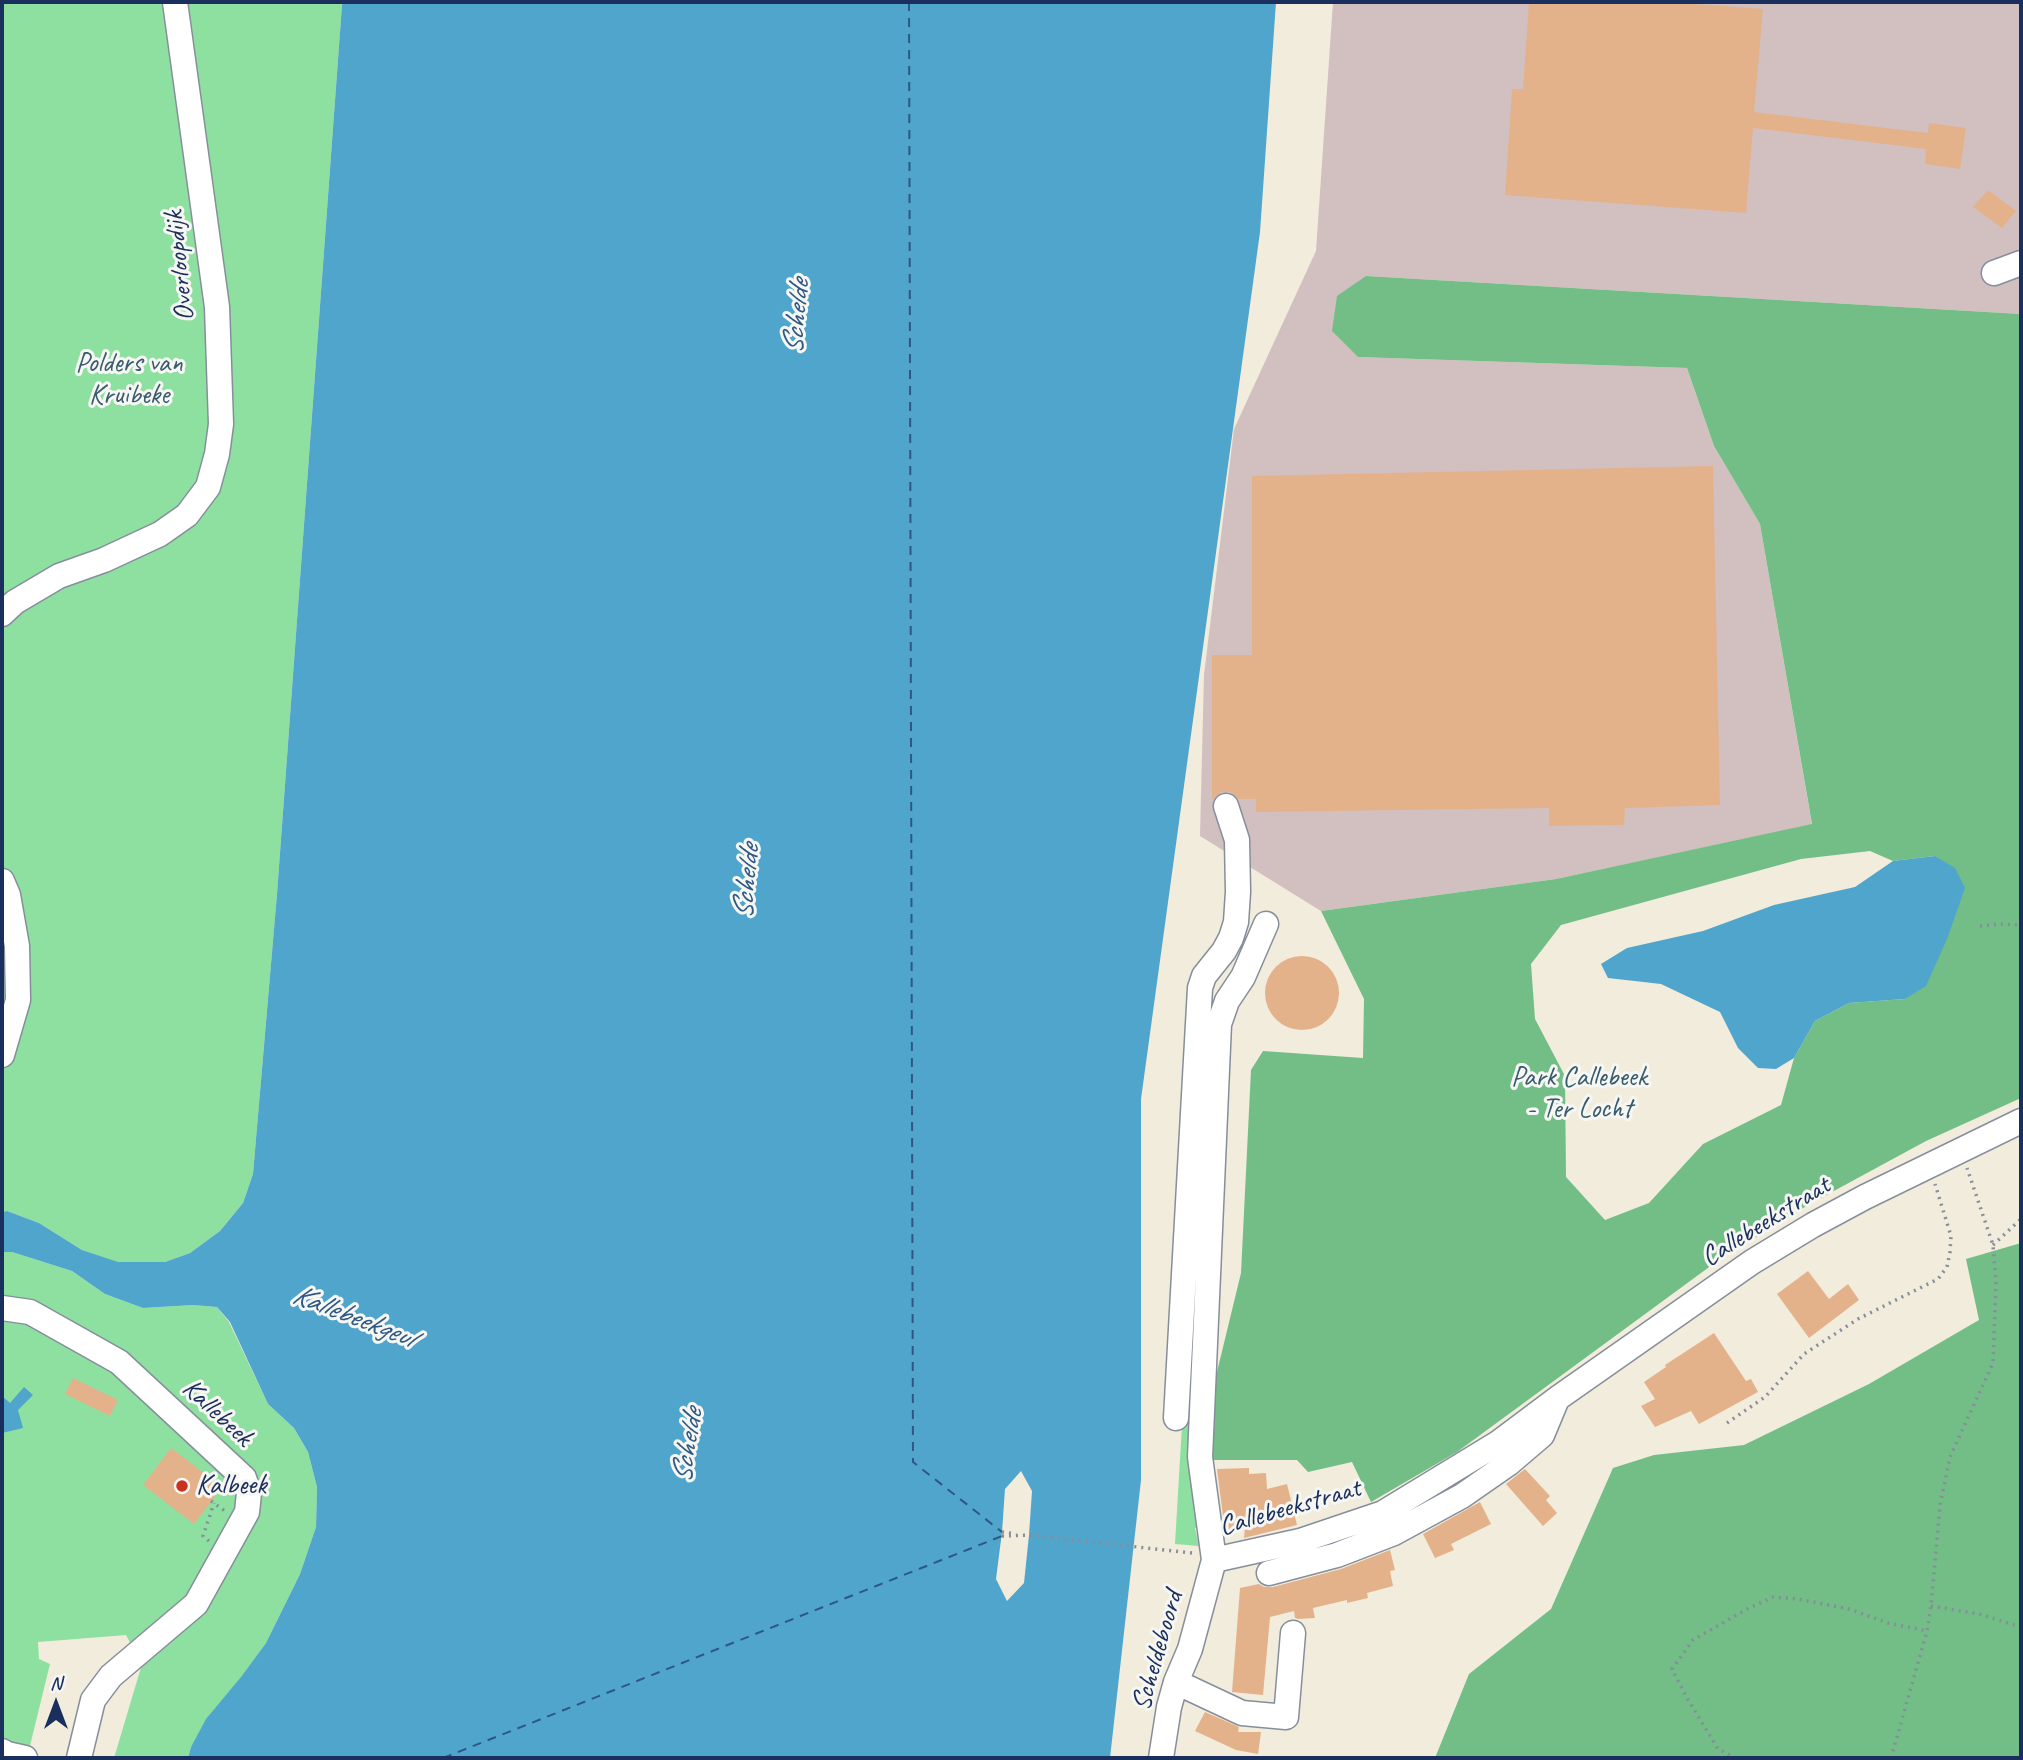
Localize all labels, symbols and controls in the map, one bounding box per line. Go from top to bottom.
street label: Overloopdijk [158,209,202,323]
water label: Schelde [776,278,818,356]
park label: Polders van Kruibeke [75,347,183,413]
water label: Schelde [726,843,768,921]
park label: Park Callebeek - Ter Locht [1511,1061,1647,1127]
street label: Callebeekstraat [1695,1169,1837,1275]
water label: Kallebeekgeul [287,1277,419,1357]
street label: Kallebeek [175,1372,259,1454]
water label: Schelde [664,1406,712,1486]
place label: Kalbeek [196,1469,266,1503]
street label: Callebeekstraat [1215,1472,1365,1544]
marker: Kalbeek [174,1478,190,1494]
street label: Scheldeboord [1125,1587,1191,1715]
north arrow [21,1669,91,1739]
text: N [50,1671,62,1695]

